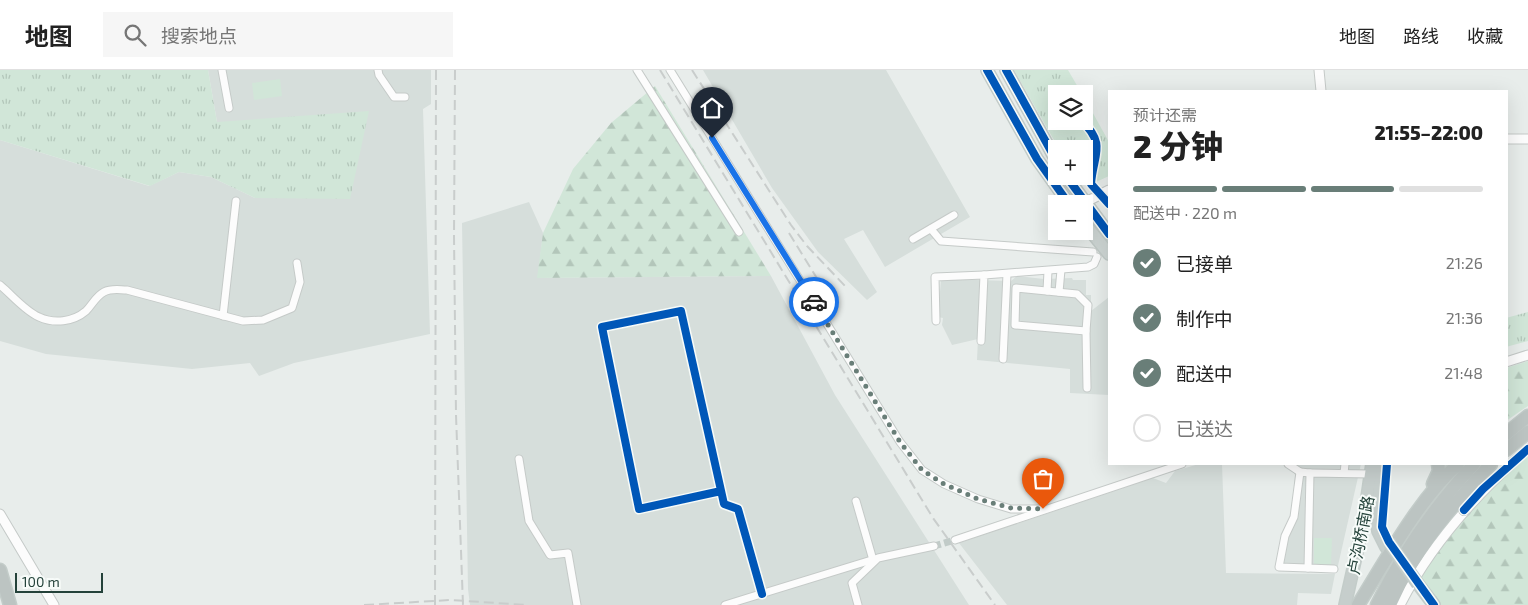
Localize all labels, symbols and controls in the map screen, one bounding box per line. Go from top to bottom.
search box [103,12,453,57]
text: 地图 [25,21,73,50]
icon: search [121,21,149,49]
text: 搜索地点 [161,24,237,47]
text: 地图 [1339,25,1375,47]
text: 路线 [1403,25,1439,47]
text: 收藏 [1467,25,1503,47]
map controls [1048,85,1093,240]
button: layers [1048,85,1093,130]
pin [691,87,733,138]
icon: home [698,94,726,122]
text: 预计还需 [1133,105,1197,124]
text: 21:55–22:00 [1374,121,1483,144]
text: 2 分钟 [1133,126,1223,164]
button: + [1048,140,1093,185]
button: − [1048,195,1093,240]
text: 配送中 · 220 m [1133,203,1237,222]
icon: check [1133,249,1161,277]
text: 已接单 [1176,252,1233,275]
text: 21:26 [1446,253,1483,272]
courier [789,277,839,327]
icon: car [800,288,828,316]
icon: check [1133,304,1161,332]
text: 制作中 [1176,307,1233,330]
text: 21:36 [1446,308,1483,327]
icon: check [1133,359,1161,387]
text: 配送中 [1176,362,1233,385]
text: 21:48 [1444,363,1483,382]
text: 已送达 [1176,417,1233,440]
pin [1022,458,1064,509]
icon: bag [1029,465,1057,493]
street label: 卢沟桥南路 [1343,494,1377,576]
scale bar [15,570,102,593]
text: 100 m [22,573,60,590]

